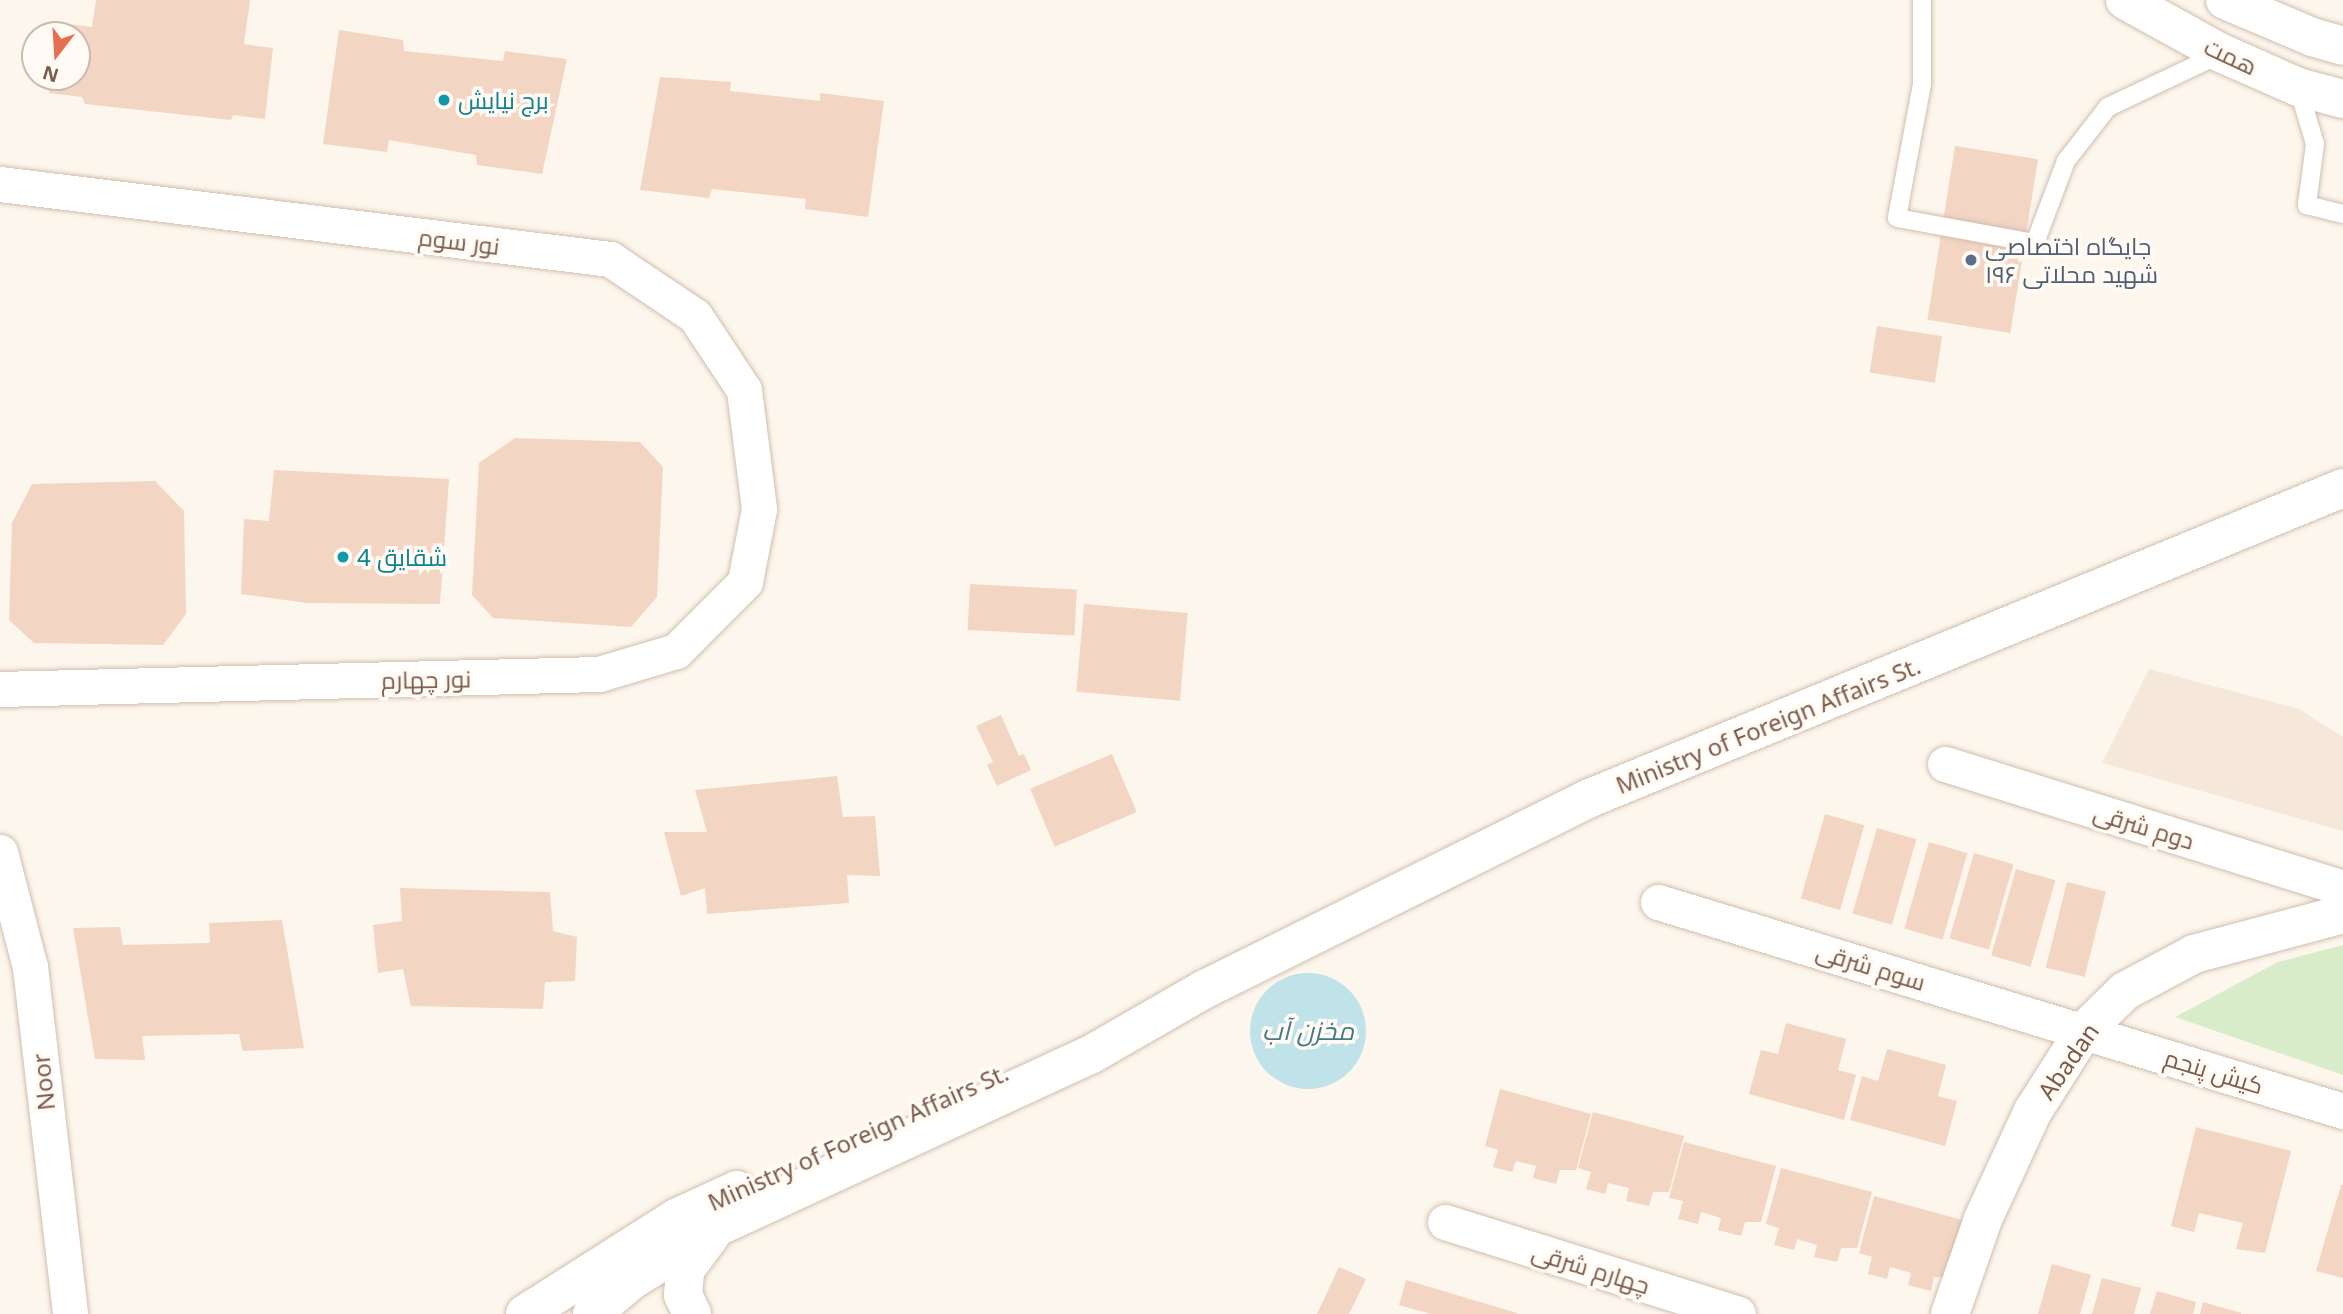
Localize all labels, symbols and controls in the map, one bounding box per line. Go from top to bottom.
north arrow [21,21,91,91]
street label: همت [2200,31,2262,81]
text: N [39,59,62,89]
place label: برج نیایش [458,86,549,114]
marker: برج نیایش [436,92,452,108]
street label: نور سوم [417,222,501,260]
place label: جایگاه اختصاصی ۱۹۶ شهید محلاتی [1985,232,2158,288]
marker: جایگاه اختصاصی ۱۹۶ شهید محلاتی [1963,252,1979,268]
place label: شقایق 4 [357,543,447,571]
marker: شقایق 4 [335,549,351,565]
street label: Ministry of Foreign Affairs St. [1612,651,1924,799]
street label: نور چهارم [381,664,471,694]
street label: دوم شرقی [2090,797,2198,855]
street label: سوم شرقی [1813,936,1929,996]
water label: مخزن آب [1262,1015,1354,1047]
street label: Abadan [2031,1017,2105,1105]
street label: کیش پنجم [2161,1042,2267,1100]
street label: Noor [26,1052,60,1112]
street label: Ministry of Foreign Affairs St. [703,1058,1013,1216]
street label: چهارم شرقی [1529,1236,1653,1300]

